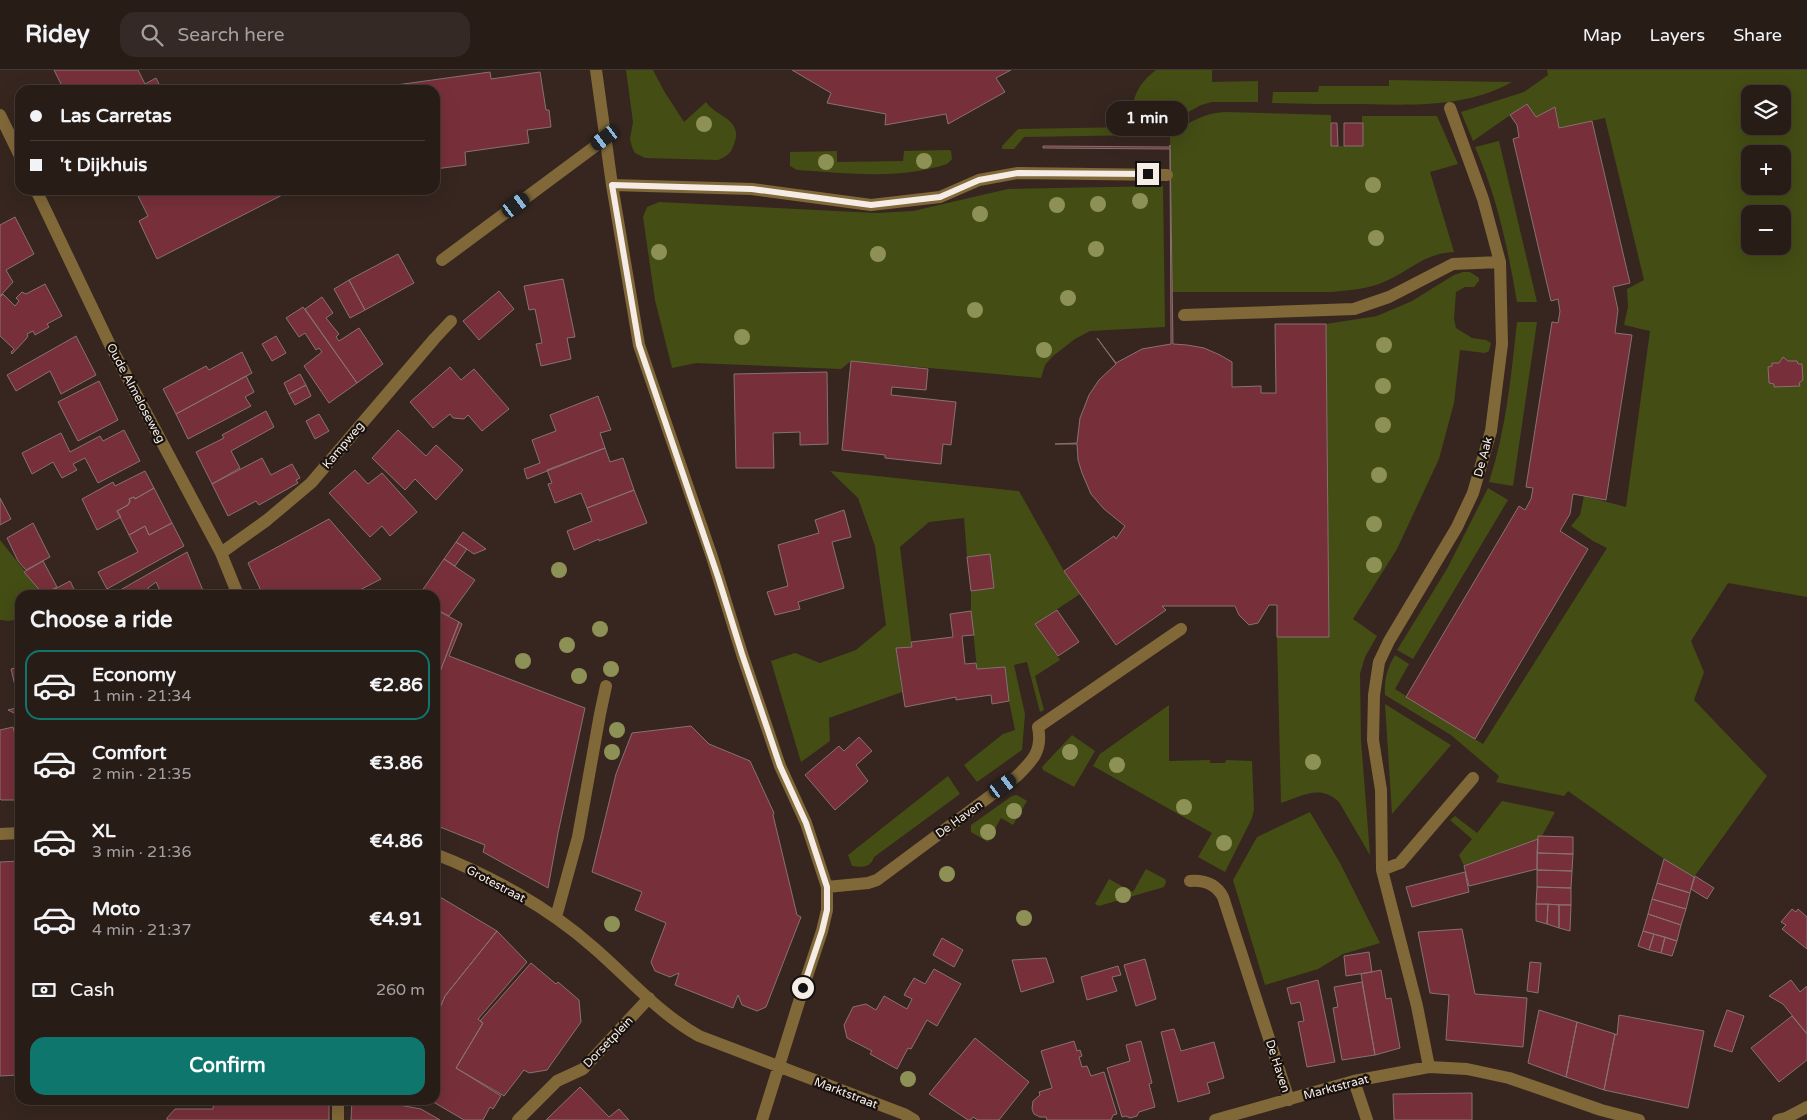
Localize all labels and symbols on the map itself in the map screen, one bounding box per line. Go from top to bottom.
callout: 1 min [1107,102,1189,136]
car [588,123,621,153]
route end [1137,163,1159,185]
car [499,190,532,220]
street label: Oude Almeloseweg [104,341,168,445]
street label: Kampweg [319,419,367,471]
street label: De Aak [1471,435,1495,479]
car [986,771,1019,801]
street label: De Haven [933,797,985,841]
street label: Grotestraat [464,863,528,906]
route start [792,977,814,999]
street label: Dorsetplein [580,1014,636,1070]
street label: De Haven [1263,1038,1293,1094]
street label: Marktstraat [1302,1071,1371,1102]
street label: Marktstraat [812,1074,880,1112]

